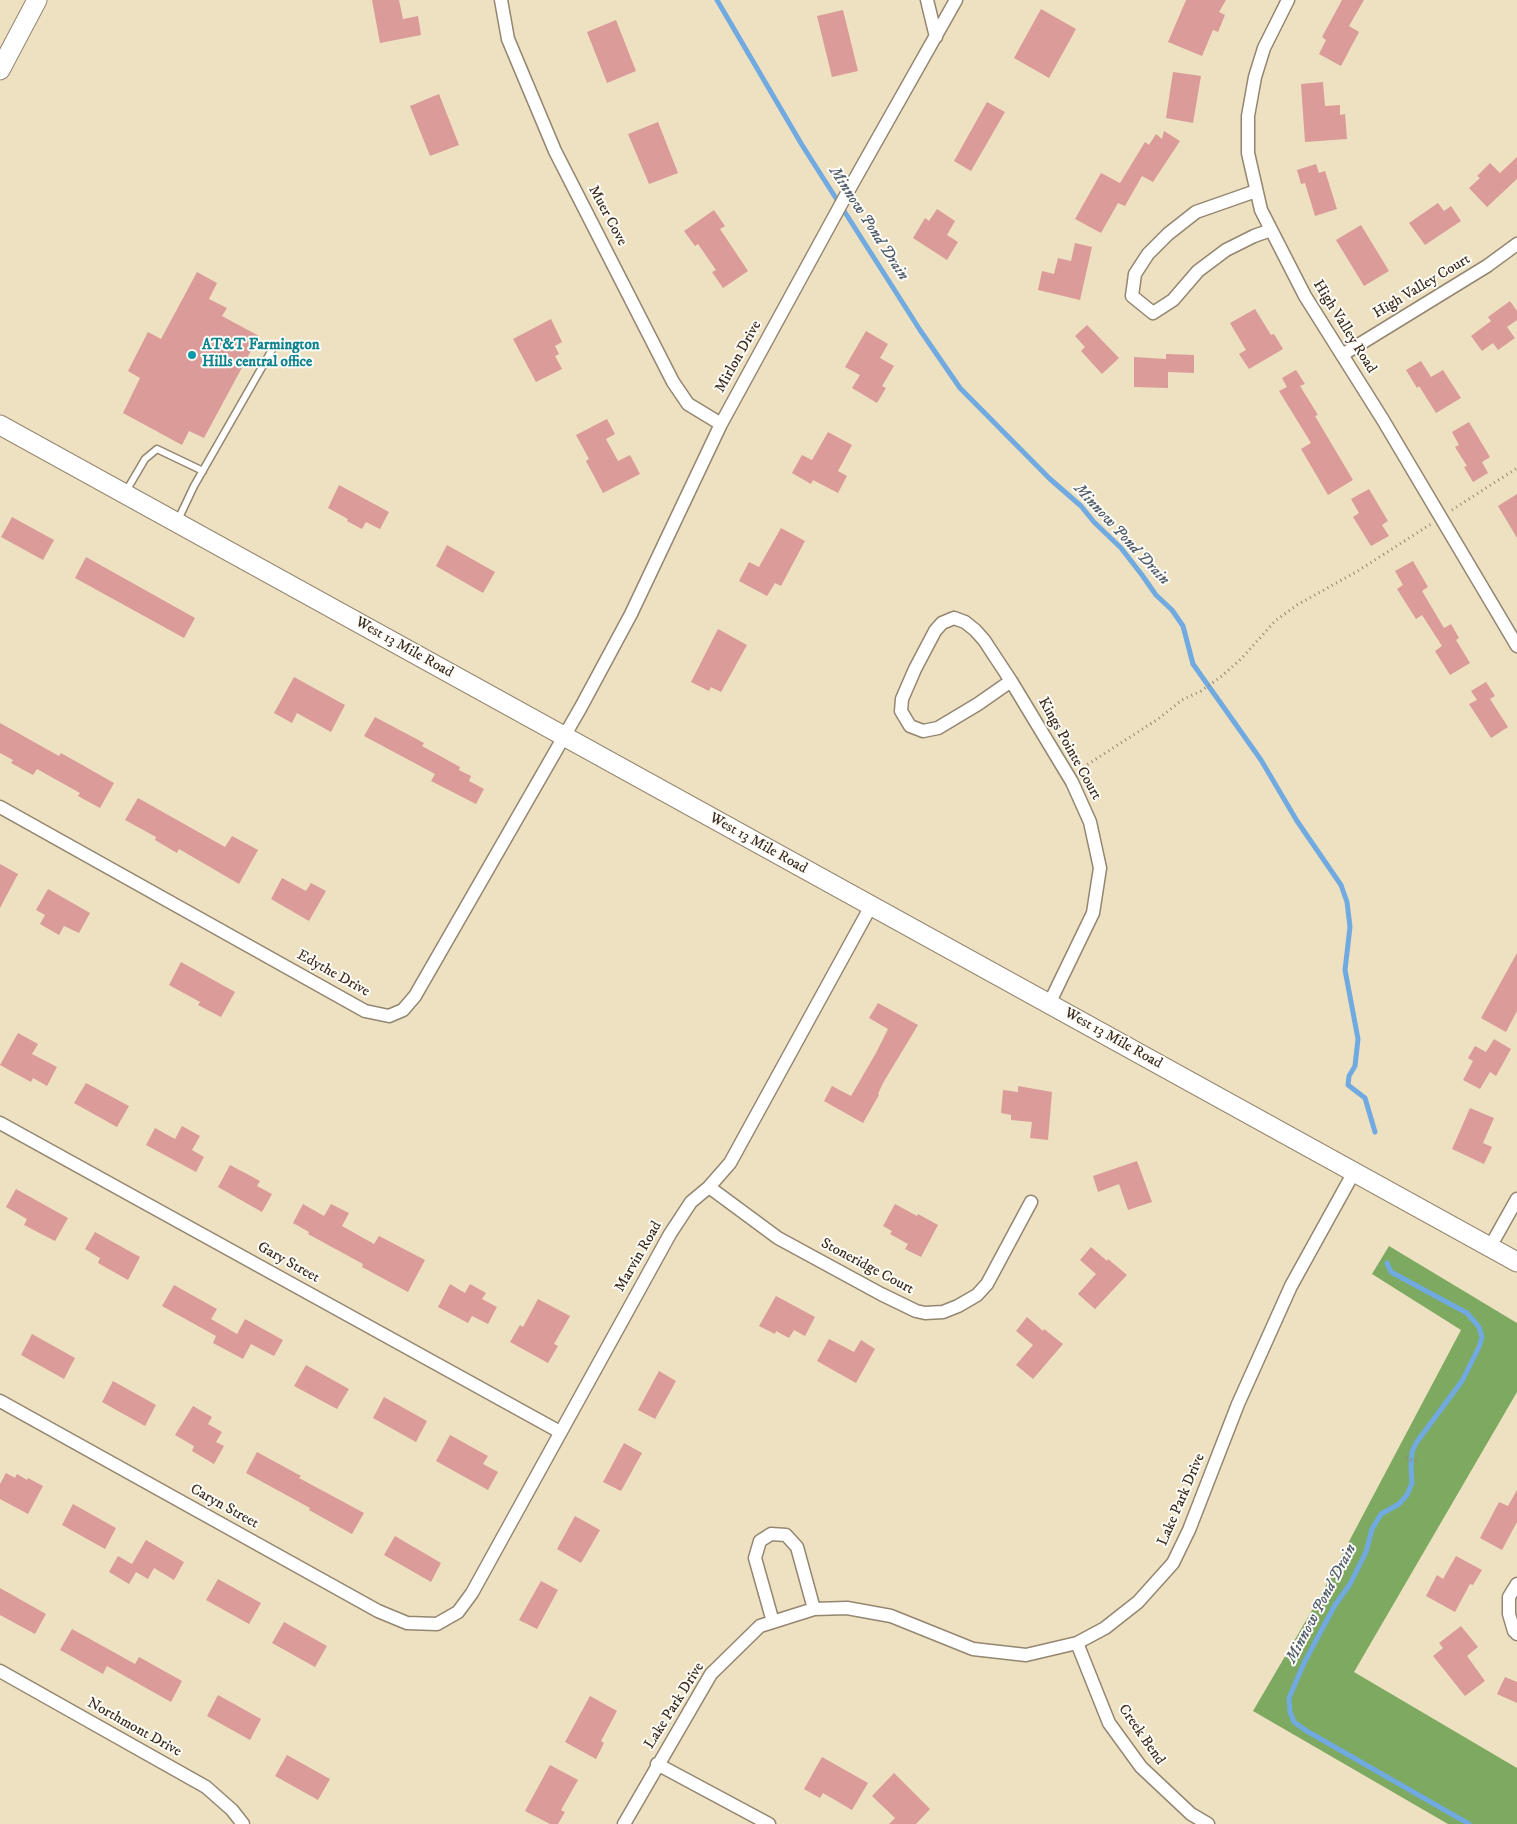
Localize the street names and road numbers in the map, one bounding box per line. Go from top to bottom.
street label: Muer Cove [584,183,630,249]
street label: High Valley Court [1370,251,1474,323]
street label: High Valley Road [1308,277,1380,377]
street label: Mirlon Drive [712,318,766,396]
street label: West 13 Mile Road [352,614,456,682]
street label: Kings Pointe Court [1033,695,1105,803]
street label: West 13 Mile Road [706,810,810,878]
street label: Edythe Drive [293,947,373,1001]
street label: West 13 Mile Road [1061,1005,1165,1073]
street label: Marvin Road [612,1219,666,1295]
street label: Stoneridge Court [818,1235,916,1299]
street label: Gary Street [254,1239,322,1287]
street label: Lake Park Drive [1154,1451,1210,1549]
street label: Caryn Street [187,1481,261,1533]
street label: Lake Park Drive [641,1659,709,1753]
street label: Northmont Drive [84,1695,184,1761]
street label: Creek Bend [1114,1701,1168,1769]

